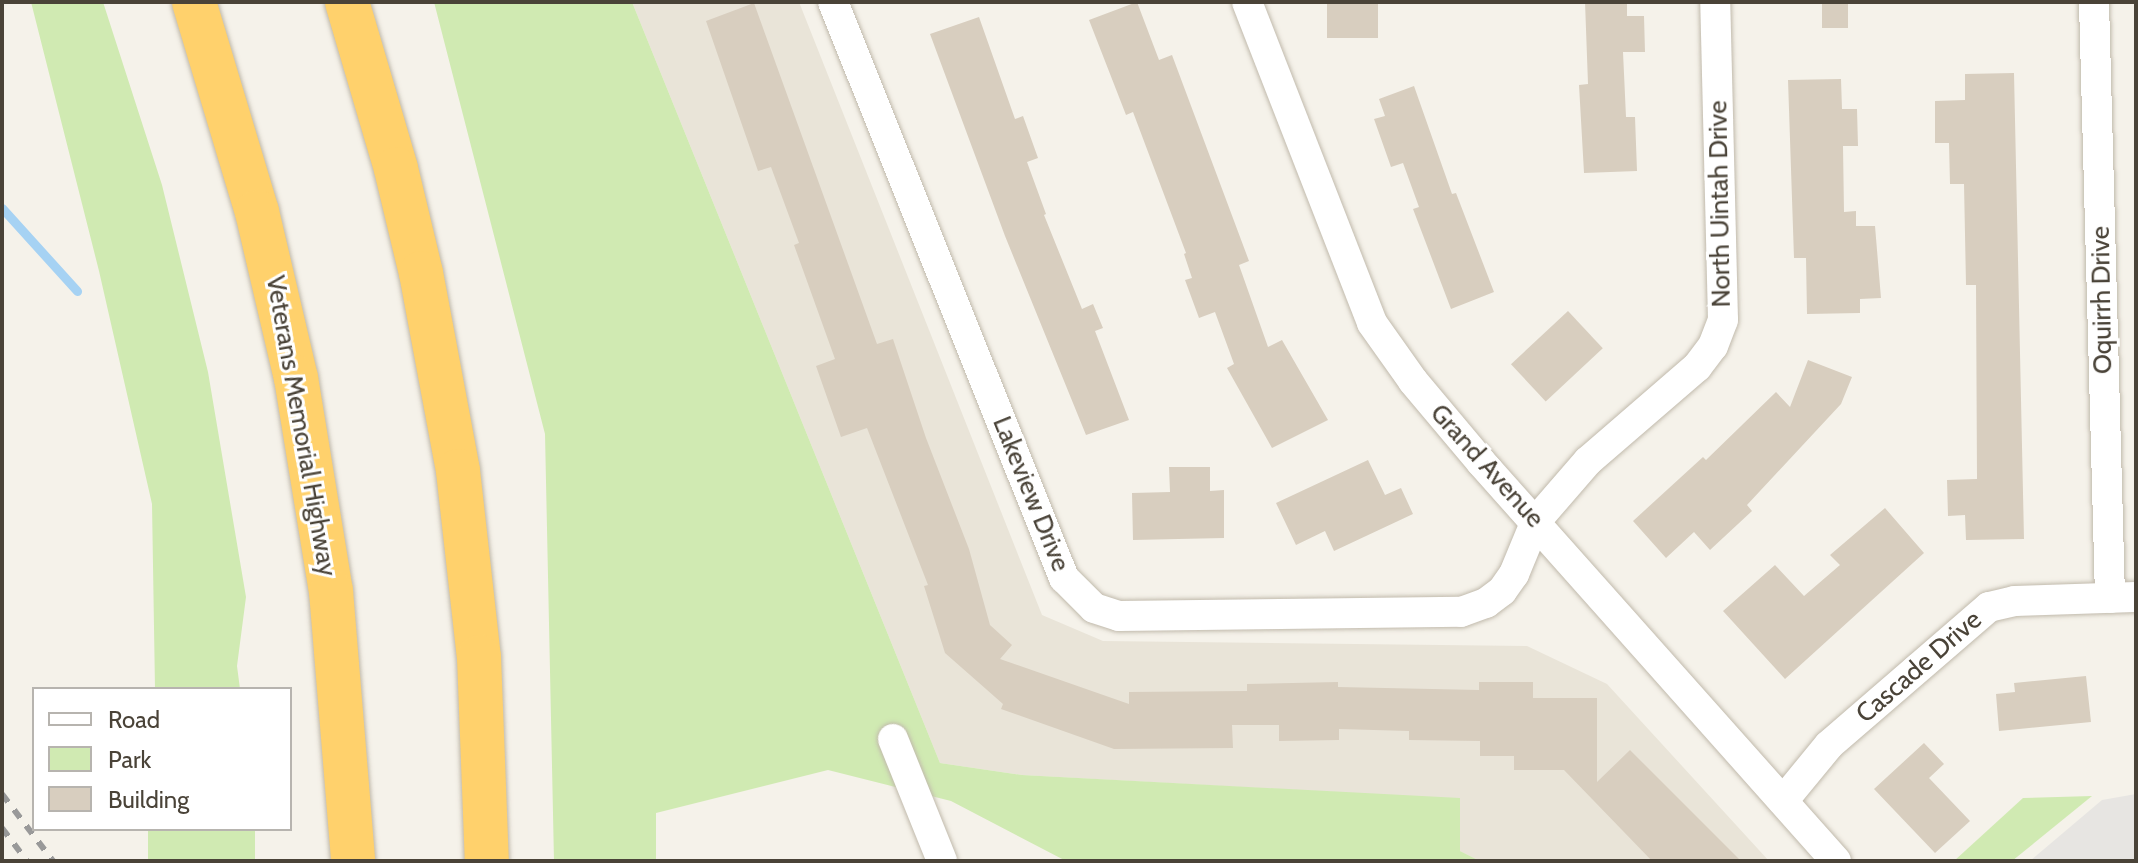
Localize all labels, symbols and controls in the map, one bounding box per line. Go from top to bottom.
street label: North Uintah Drive [1703,100,1737,308]
street label: Oquirrh Drive [2085,226,2119,374]
street label: Veterans Memorial Highway [259,273,343,579]
street label: Grand Avenue [1424,398,1550,534]
street label: Lakeview Drive [986,412,1076,576]
street label: Cascade Drive [1850,604,1988,730]
legend [32,687,292,831]
text: Road [108,705,160,734]
text: Park [108,745,151,774]
text: Building [108,785,189,814]

